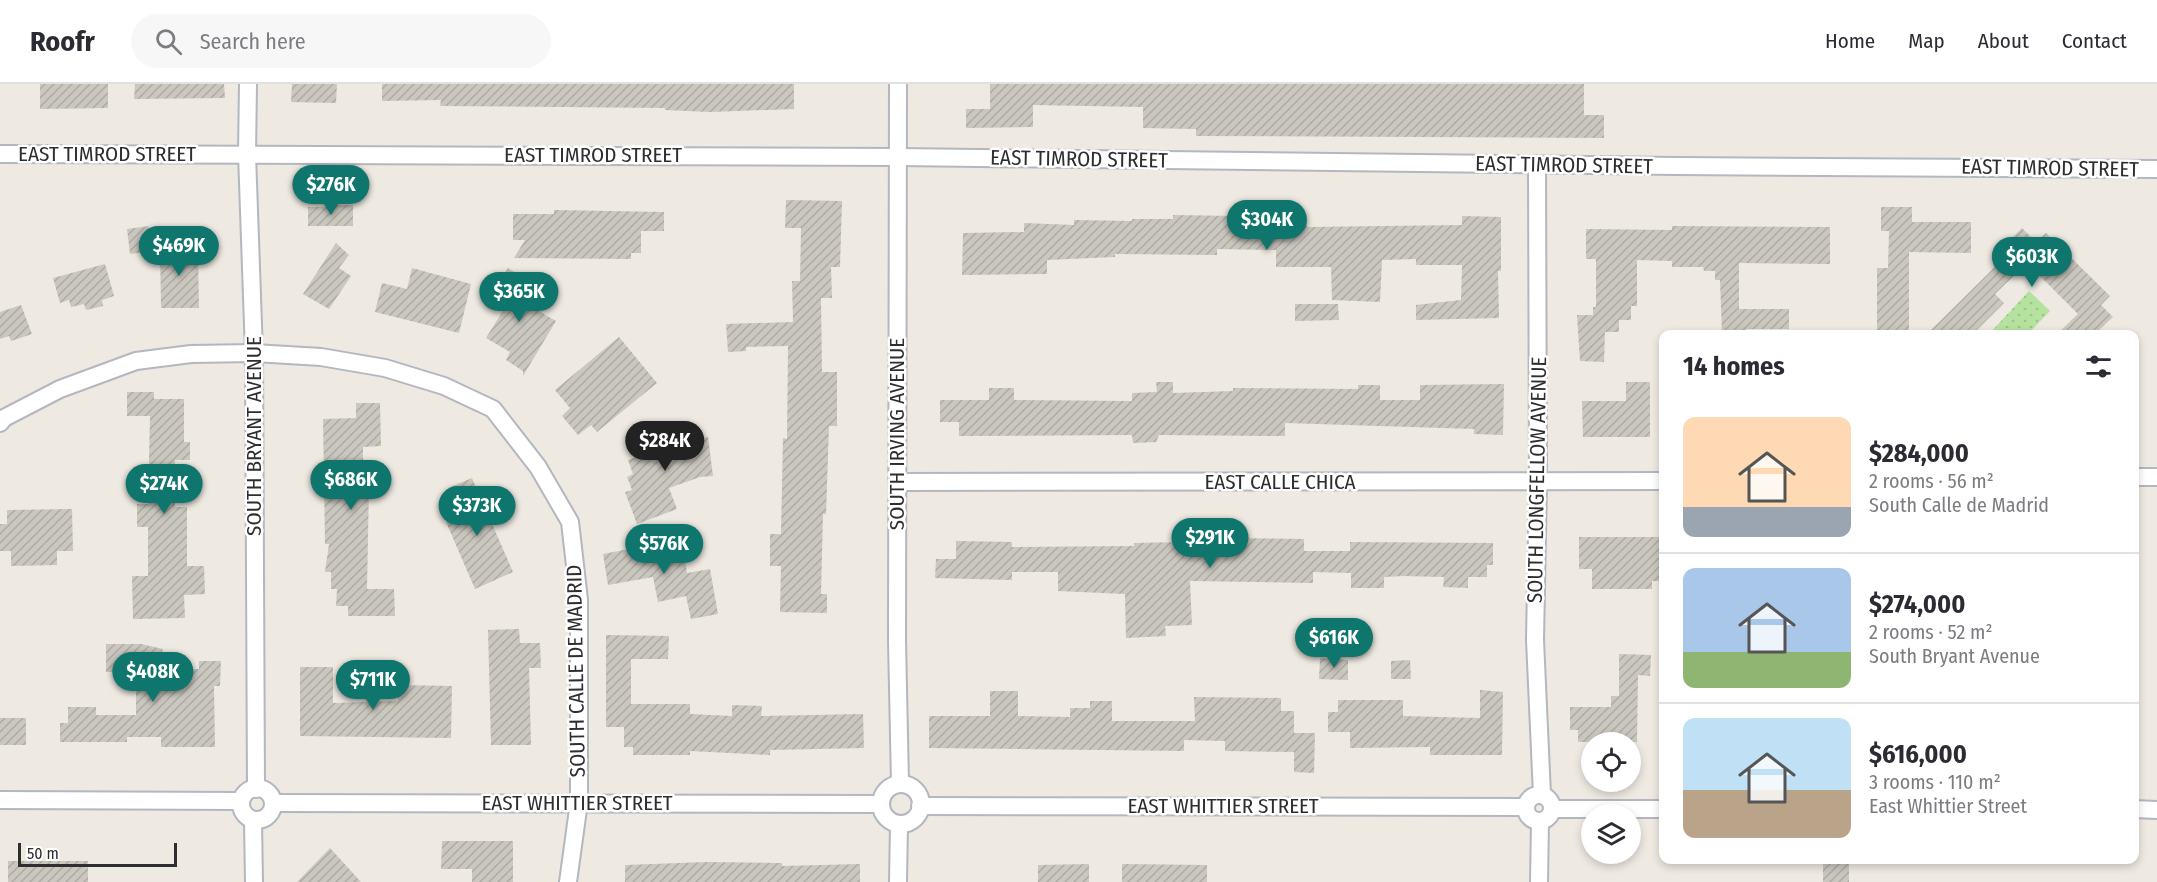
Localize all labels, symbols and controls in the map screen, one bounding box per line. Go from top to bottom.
search box [131,14,551,68]
text: Roofr [30,25,95,58]
icon: search [152,25,185,58]
text: Search here [200,28,306,55]
text: Home [1825,28,1875,54]
text: Map [1908,28,1945,54]
text: About [1978,28,2029,54]
text: Contact [2062,28,2127,54]
street label: EAST TIMROD STREET [18,141,196,167]
street label: EAST TIMROD STREET [504,142,682,168]
street label: EAST TIMROD STREET [990,144,1168,174]
street label: EAST TIMROD STREET [1475,150,1653,180]
street label: EAST TIMROD STREET [1961,153,2139,183]
pin: $276K [289,165,373,216]
text: $276K [306,172,356,196]
pin: $304K [1225,200,1309,251]
text: $304K [1241,207,1293,231]
pin: $469K [137,226,221,277]
text: $469K [153,233,205,257]
pin: $603K [1990,237,2074,288]
text: $603K [2006,244,2058,268]
pin: $365K [477,272,561,323]
text: $365K [493,279,545,303]
street label: SOUTH BRYANT AVENUE [241,336,267,536]
street label: SOUTH IRVING AVENUE [884,338,910,530]
icon: filters [2082,350,2115,383]
text: 14 homes [1683,351,1785,382]
street label: SOUTH LONGFELLOW AVENUE [1522,356,1552,603]
pin: $284K [623,421,707,472]
text: $284K [639,428,691,452]
text: $284,000 [1869,438,1969,469]
icon: home [1731,441,1803,513]
pin: $686K [309,460,393,511]
pin: $274K [122,464,206,515]
text: $686K [324,467,378,491]
street label: EAST CALLE CHICA [1204,469,1356,495]
text: 2 rooms · 56 m² [1869,469,1994,493]
text: $274K [140,471,188,495]
pin: $373K [435,486,519,537]
text: $373K [453,493,501,517]
text: South Calle de Madrid [1869,493,2049,517]
pin: $291K [1168,518,1252,569]
pin: $576K [622,524,706,575]
text: $291K [1185,525,1235,549]
text: $576K [639,531,689,555]
street label: SOUTH CALLE DE MADRID [561,564,591,778]
text: $274,000 [1869,589,1965,620]
icon: home [1731,592,1803,664]
pin: $616K [1292,618,1376,669]
text: 2 rooms · 52 m² [1869,620,1993,644]
text: $616K [1309,625,1359,649]
text: South Bryant Avenue [1869,644,2040,668]
pin: $408K [111,652,195,703]
text: $408K [126,659,180,683]
pin: $711K [331,660,415,711]
text: $711K [350,667,396,691]
map controls [1581,732,1641,864]
button: locate [1581,732,1641,792]
text: $616,000 [1869,739,1967,770]
icon: home [1731,742,1803,814]
text: 3 rooms · 110 m² [1869,770,2001,794]
street label: EAST WHITTIER STREET [481,790,673,816]
street label: EAST WHITTIER STREET [1127,793,1319,819]
text: East Whittier Street [1869,794,2027,818]
button: layers [1581,804,1641,864]
scale bar [18,840,177,868]
text: 50 m [27,844,59,863]

